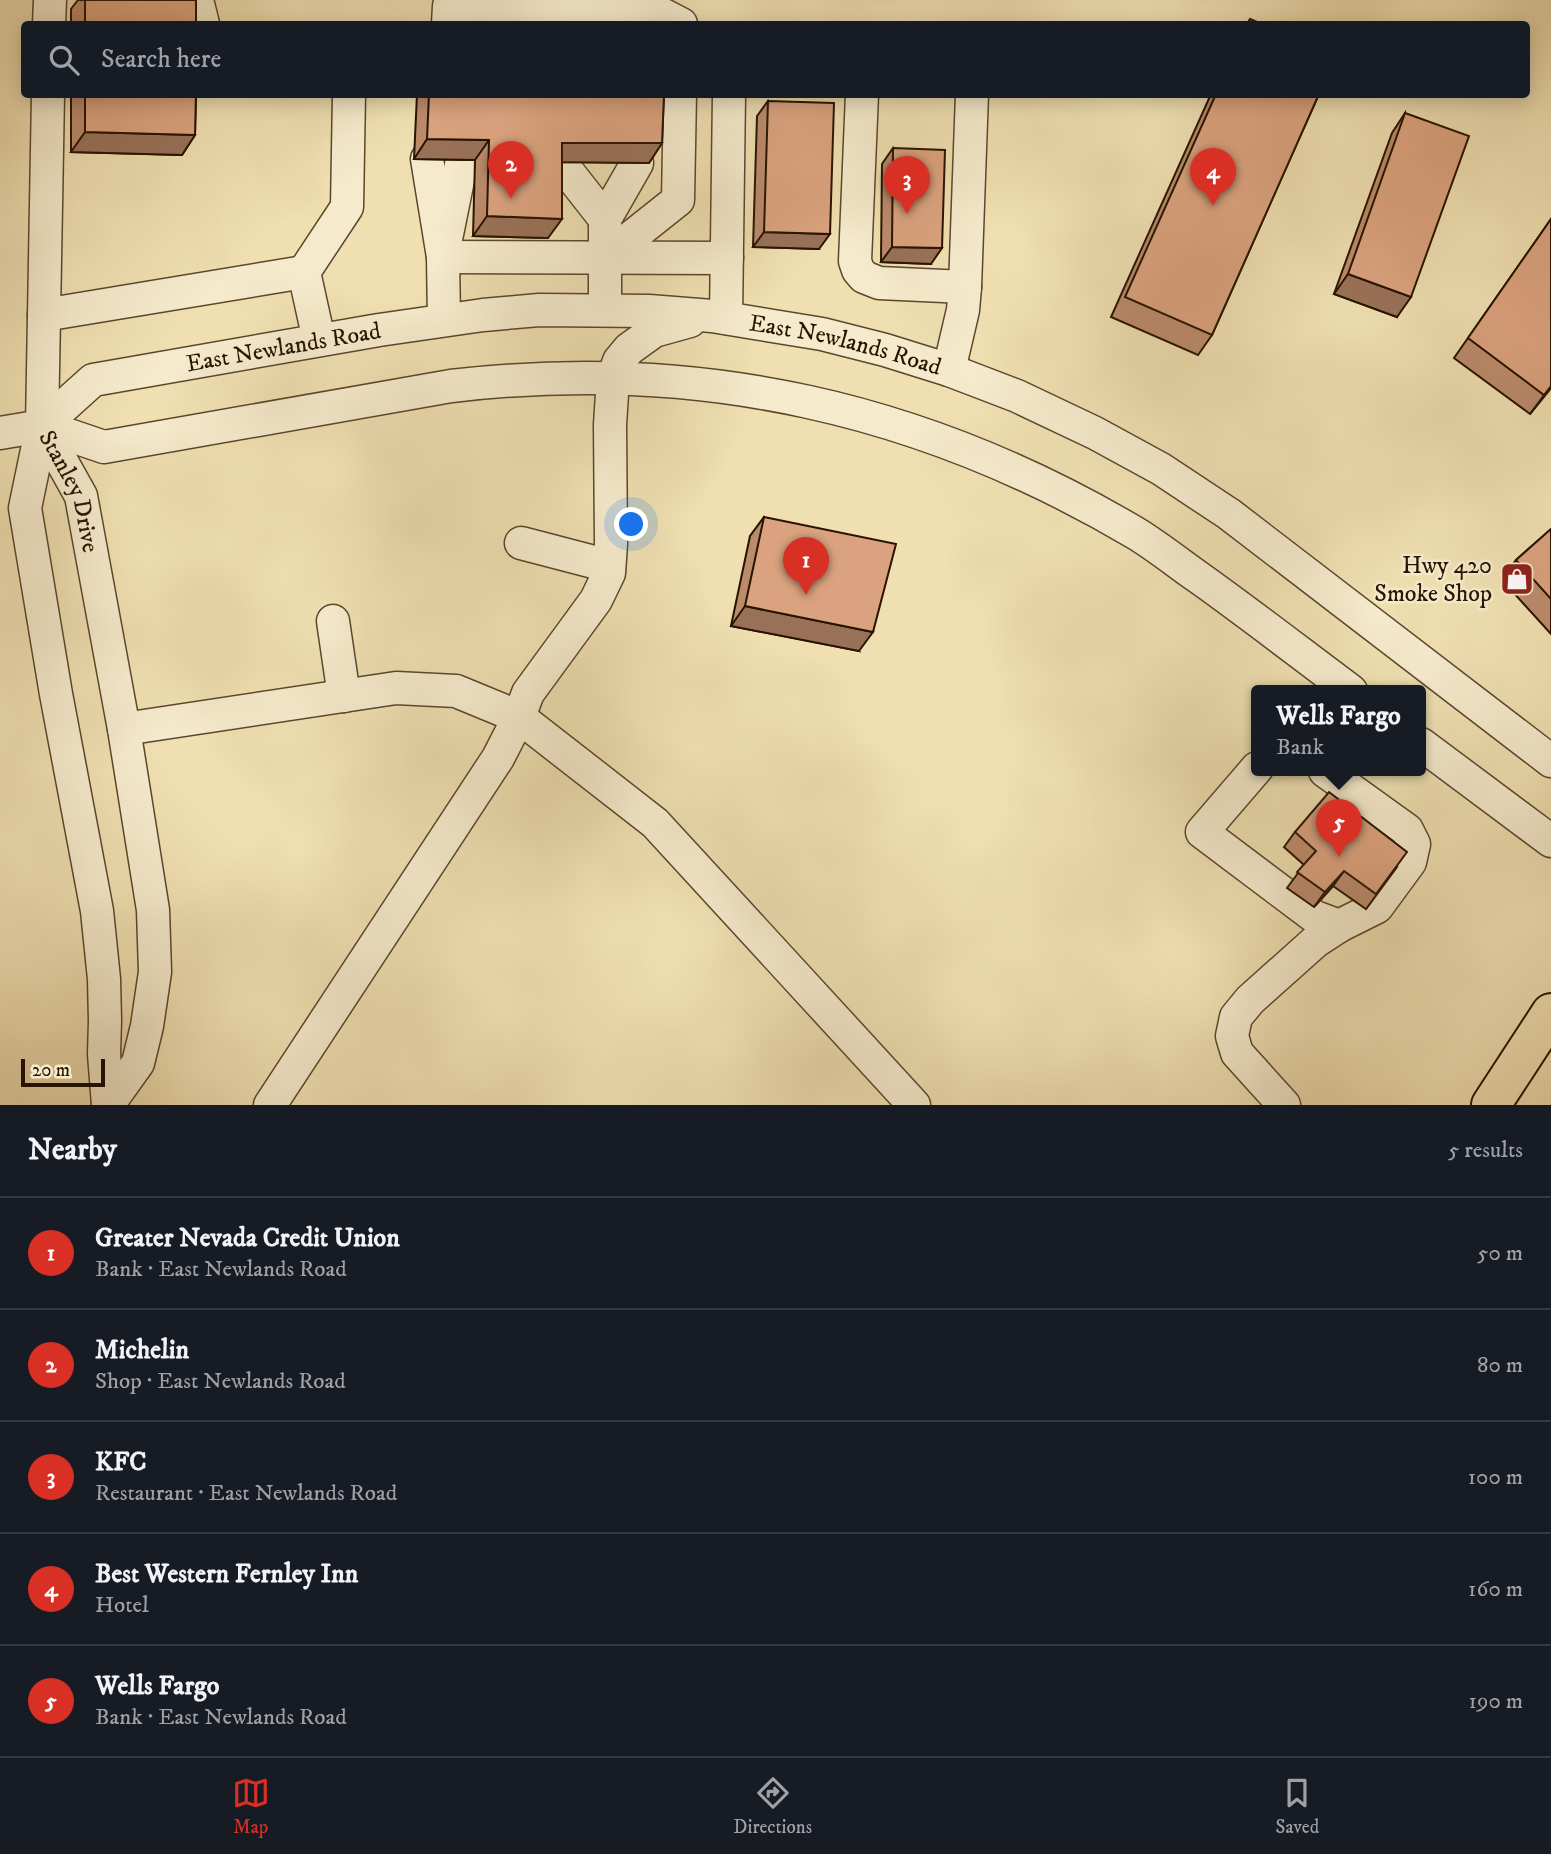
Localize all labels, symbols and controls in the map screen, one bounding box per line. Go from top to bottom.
search box [21,21,1530,98]
icon: search [45,41,83,79]
text: Search here [101,43,221,76]
pin: 2 [488,141,534,199]
pin: 4 [1190,148,1236,206]
pin: 3 [884,156,930,214]
street label: East Newlands Road [747,308,945,383]
street label: East Newlands Road [184,316,383,379]
street label: Stanley Drive [31,425,105,555]
your location [614,507,648,541]
pin: 1 [783,537,829,595]
place label: Hwy 420 Smoke Shop [1374,551,1492,609]
shop icon: Hwy 420 Smoke Shop [1498,560,1536,598]
popup [1251,685,1426,776]
text: Wells Fargo [1276,700,1401,733]
text: Bank [1276,733,1324,762]
pin: 5 [1316,799,1362,857]
scale bar [21,1056,105,1088]
text: 20 m [32,1059,70,1082]
text: Nearby [28,1132,117,1169]
text: 5 results [1448,1136,1523,1165]
text: Greater Nevada Credit Union [95,1222,400,1255]
text: 1 [47,1239,55,1268]
text: 50 m [1477,1239,1523,1268]
text: Bank · East Newlands Road [95,1255,347,1284]
text: Michelin [95,1334,189,1367]
text: 2 [45,1351,57,1380]
text: 80 m [1477,1351,1523,1380]
text: Shop · East Newlands Road [95,1367,346,1396]
text: KFC [95,1446,147,1479]
text: 3 [47,1463,55,1492]
text: 100 m [1468,1463,1523,1492]
text: Restaurant · East Newlands Road [95,1479,397,1508]
text: Best Western Fernley Inn [95,1558,358,1591]
text: 4 [44,1575,58,1604]
text: 160 m [1468,1575,1523,1604]
text: Hotel [95,1591,149,1620]
text: Wells Fargo [95,1670,219,1703]
text: 5 [45,1687,57,1716]
text: 190 m [1469,1687,1523,1716]
text: Bank · East Newlands Road [95,1703,347,1732]
tab: Map [232,1774,270,1839]
tab: Directions [733,1774,812,1839]
tab: Saved [1276,1774,1319,1839]

